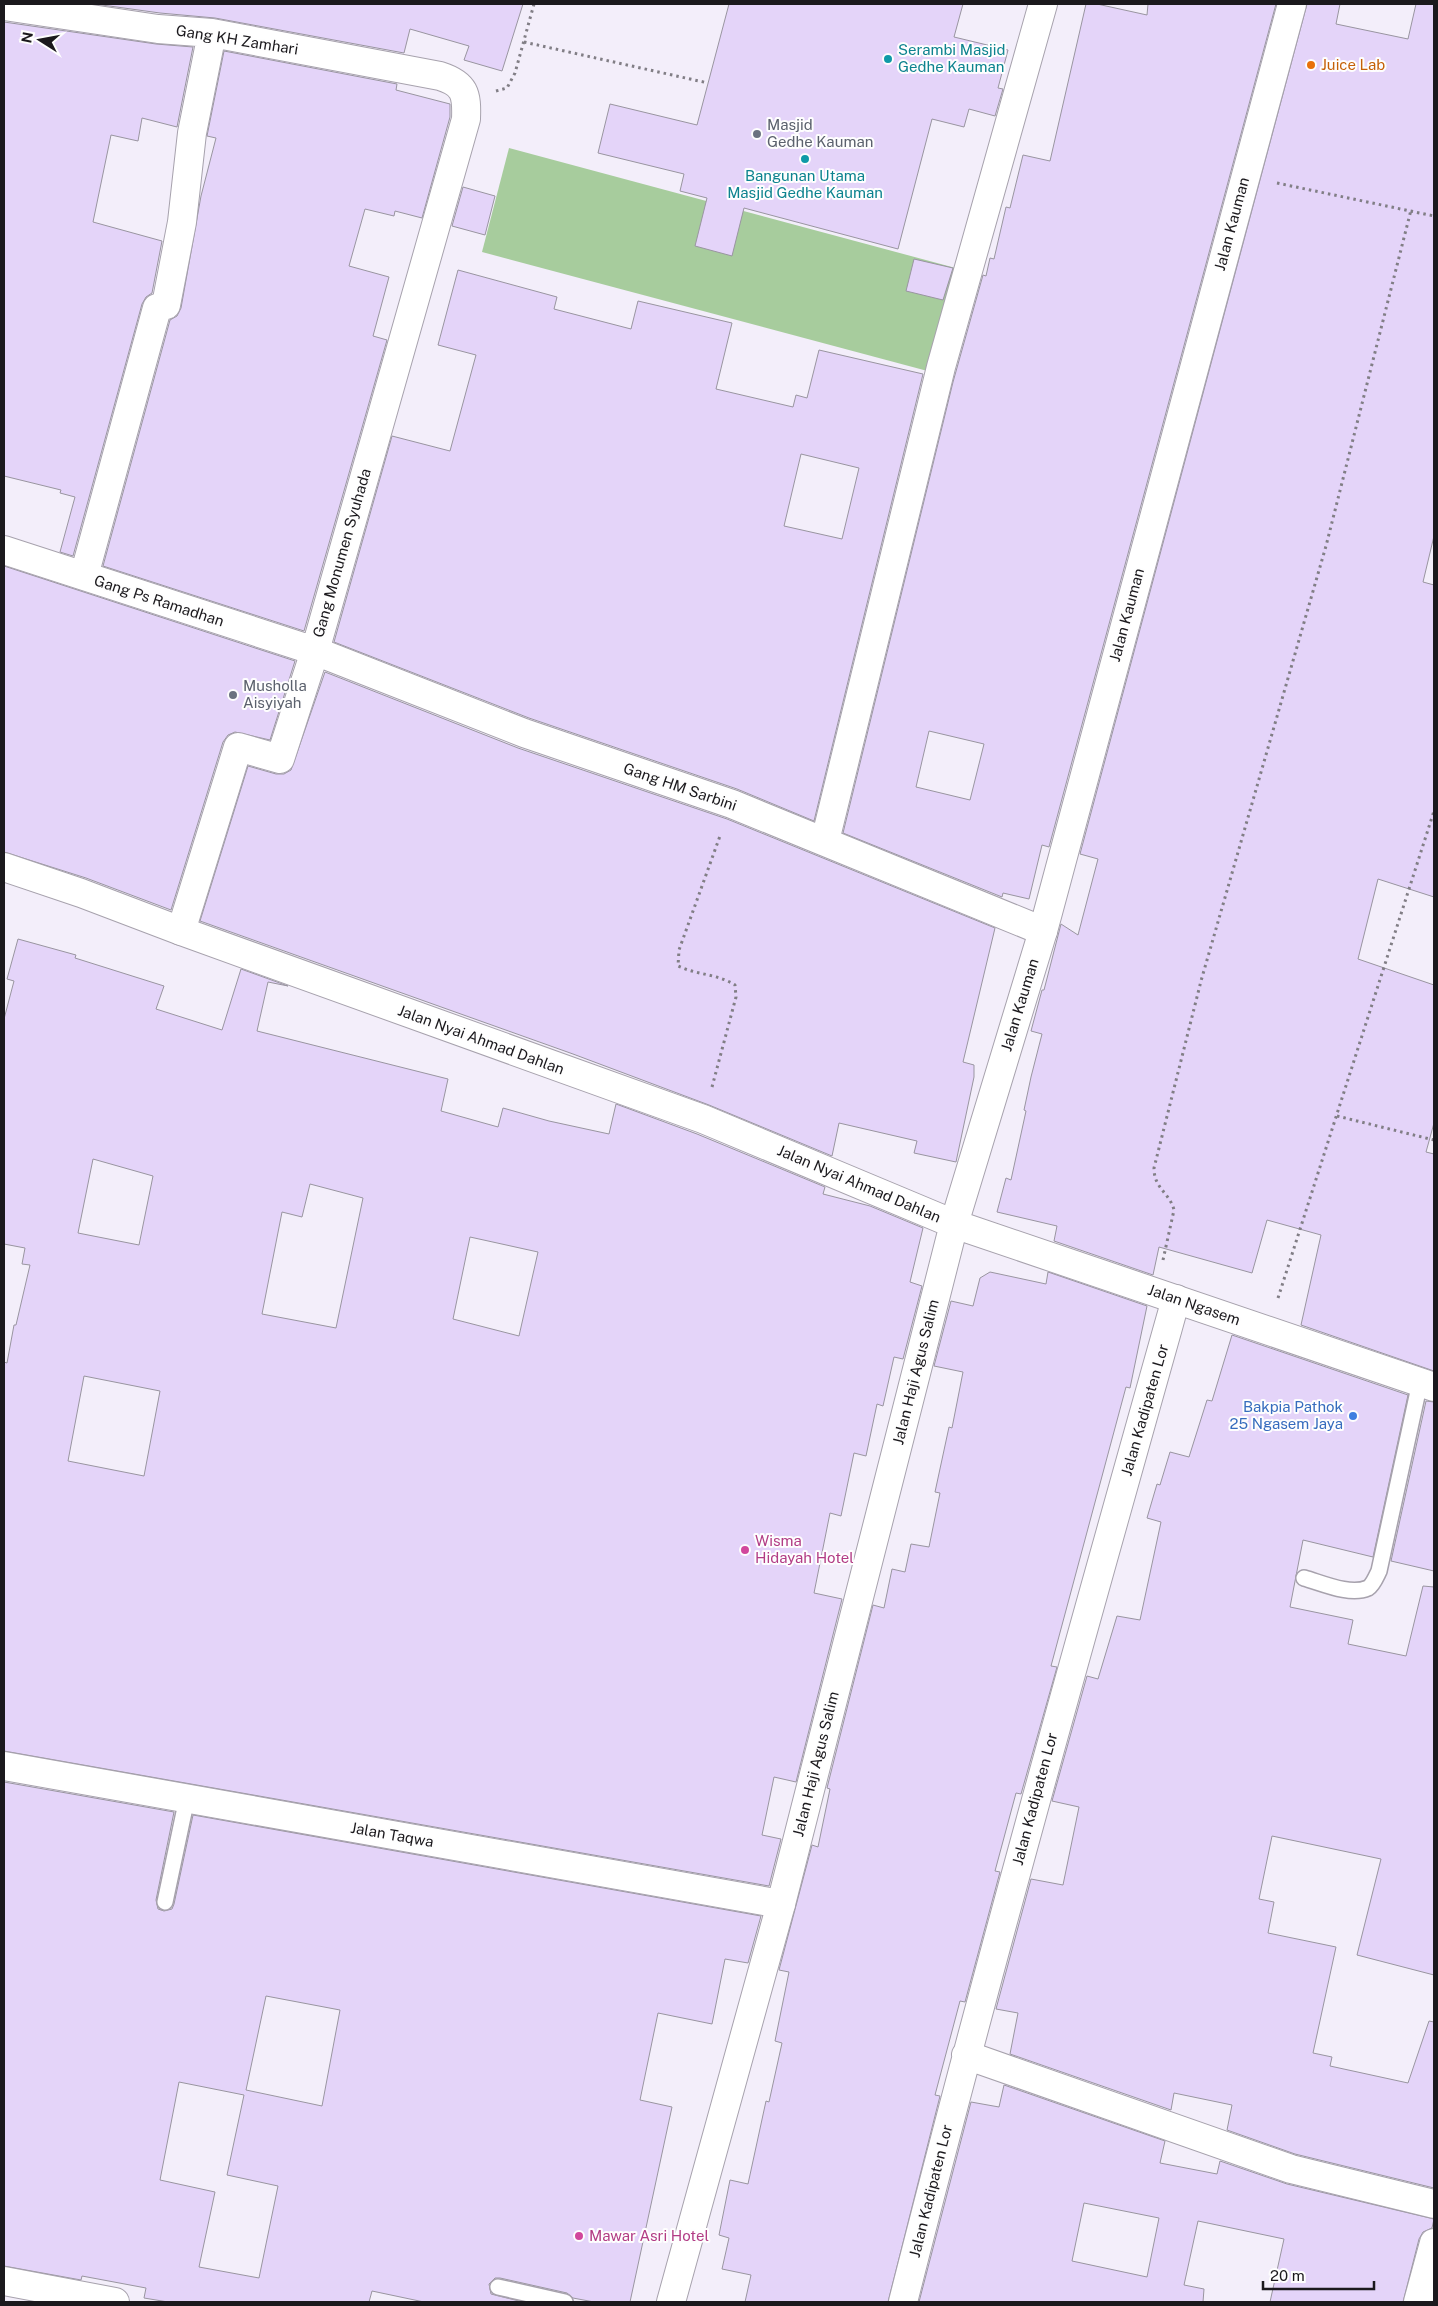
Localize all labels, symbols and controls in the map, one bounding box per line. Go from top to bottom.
north arrow [15,15,65,65]
street label: Gang KH Zamhari [175,21,299,58]
text: N [18,31,36,44]
place label: Serambi Masjid Gedhe Kauman [898,41,1005,75]
marker: Serambi Masjid Gedhe Kauman [882,53,894,65]
place label: Juice Lab [1321,56,1385,73]
marker: Juice Lab [1305,59,1317,71]
place label: Masjid Gedhe Kauman [767,116,873,150]
marker: Masjid Gedhe Kauman [751,128,763,140]
marker: Bangunan Utama Masjid Gedhe Kauman [799,153,811,165]
place label: Bangunan Utama Masjid Gedhe Kauman [727,167,883,201]
street label: Jalan Kauman [1211,175,1252,273]
street label: Gang Monumen Syuhada [309,466,374,639]
street label: Jalan Kauman [1106,566,1147,664]
street label: Gang Ps Ramadhan [92,571,226,630]
place label: Musholla Aisyiyah [243,677,307,711]
marker: Musholla Aisyiyah [227,689,239,701]
street label: Gang HM Sarbini [621,759,739,814]
street label: Jalan Kauman [997,956,1042,1053]
street label: Jalan Nyai Ahmad Dahlan [396,1001,567,1078]
street label: Jalan Nyai Ahmad Dahlan [775,1141,943,1226]
street label: Jalan Ngasem [1146,1281,1243,1328]
street label: Jalan Haji Agus Salim [889,1297,942,1446]
street label: Jalan Kadipaten Lor [1118,1342,1172,1478]
place label: Bakpia Pathok 25 Ngasem Jaya [1230,1398,1343,1432]
marker: Bakpia Pathok 25 Ngasem Jaya [1347,1410,1359,1422]
place label: Wisma Hidayah Hotel [755,1532,854,1566]
marker: Wisma Hidayah Hotel [739,1544,751,1556]
street label: Jalan Haji Agus Salim [789,1689,842,1838]
street label: Jalan Kadipaten Lor [1009,1731,1060,1867]
street label: Jalan Taqwa [349,1819,435,1850]
street label: Jalan Kadipaten Lor [906,2123,955,2259]
place label: Mawar Asri Hotel [589,2227,709,2244]
marker: Mawar Asri Hotel [573,2230,585,2242]
scale bar [1263,2258,1374,2290]
text: 20 m [1270,2267,1305,2284]

